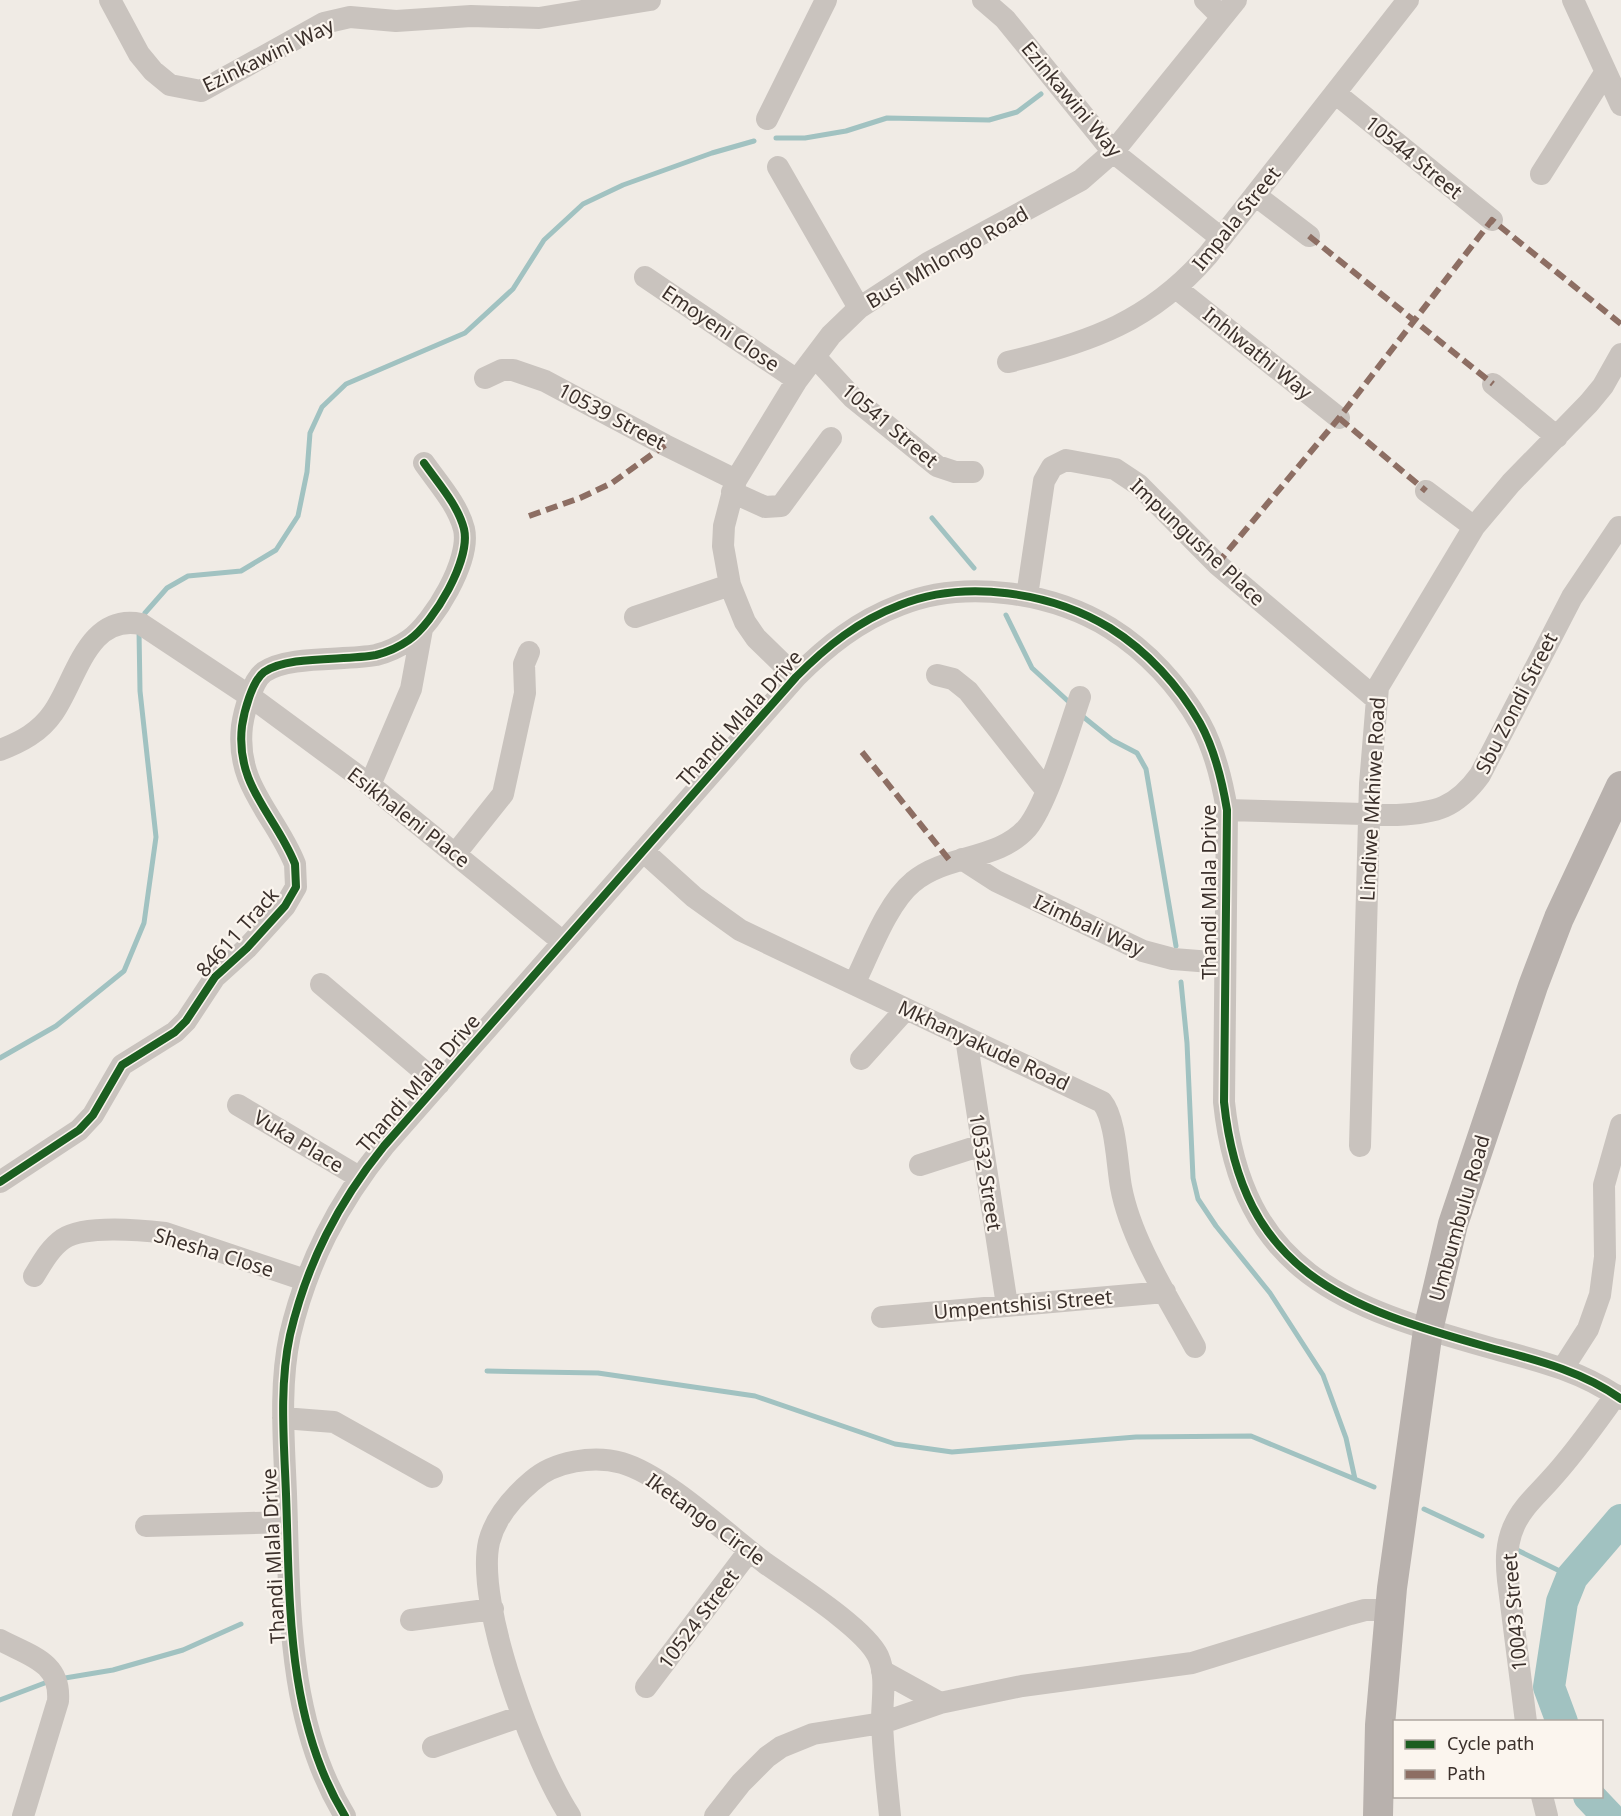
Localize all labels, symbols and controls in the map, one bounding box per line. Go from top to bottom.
street label: Ezinkawini Way [198,11,339,99]
street label: Ezinkawini Way [1016,35,1129,163]
street label: 10544 Street [1360,109,1468,205]
street label: Impala Street [1186,160,1286,276]
street label: Busi Mhlongo Road [861,200,1033,314]
street label: Emoyeni Close [657,279,785,377]
street label: Inhlwathi Way [1198,301,1319,406]
street label: 10539 Street [553,376,671,456]
street label: 10541 Street [836,377,944,473]
street label: Impungushe Place [1125,472,1271,612]
street label: Sbu Zondi Street [1469,628,1563,778]
street label: Thandi Mlala Drive [670,644,808,792]
street label: Lindiwe Mkhiwe Road [1353,696,1391,902]
street label: Esikhaleni Place [342,761,476,873]
street label: Thandi Mlala Drive [1195,804,1222,980]
street label: 84611 Track [190,881,285,983]
street label: Izimbali Way [1030,888,1149,963]
street label: Mkhanyakude Road [894,993,1074,1097]
street label: Thandi Mlala Drive [350,1008,486,1158]
street label: Vuka Place [249,1104,349,1178]
street label: 10532 Street [963,1111,1009,1233]
street label: Umbumbulu Road [1422,1132,1496,1304]
street label: Shesha Close [151,1221,277,1283]
street label: Umpentshisi Street [932,1283,1114,1325]
street label: Iketango Circle [641,1467,771,1571]
street label: Thandi Mlala Drive [255,1468,291,1644]
street label: 10043 Street [1495,1552,1533,1672]
street label: 10524 Street [652,1564,744,1674]
legend [1393,1720,1603,1798]
text: Cycle path [1447,1731,1534,1755]
text: Path [1447,1761,1486,1785]

